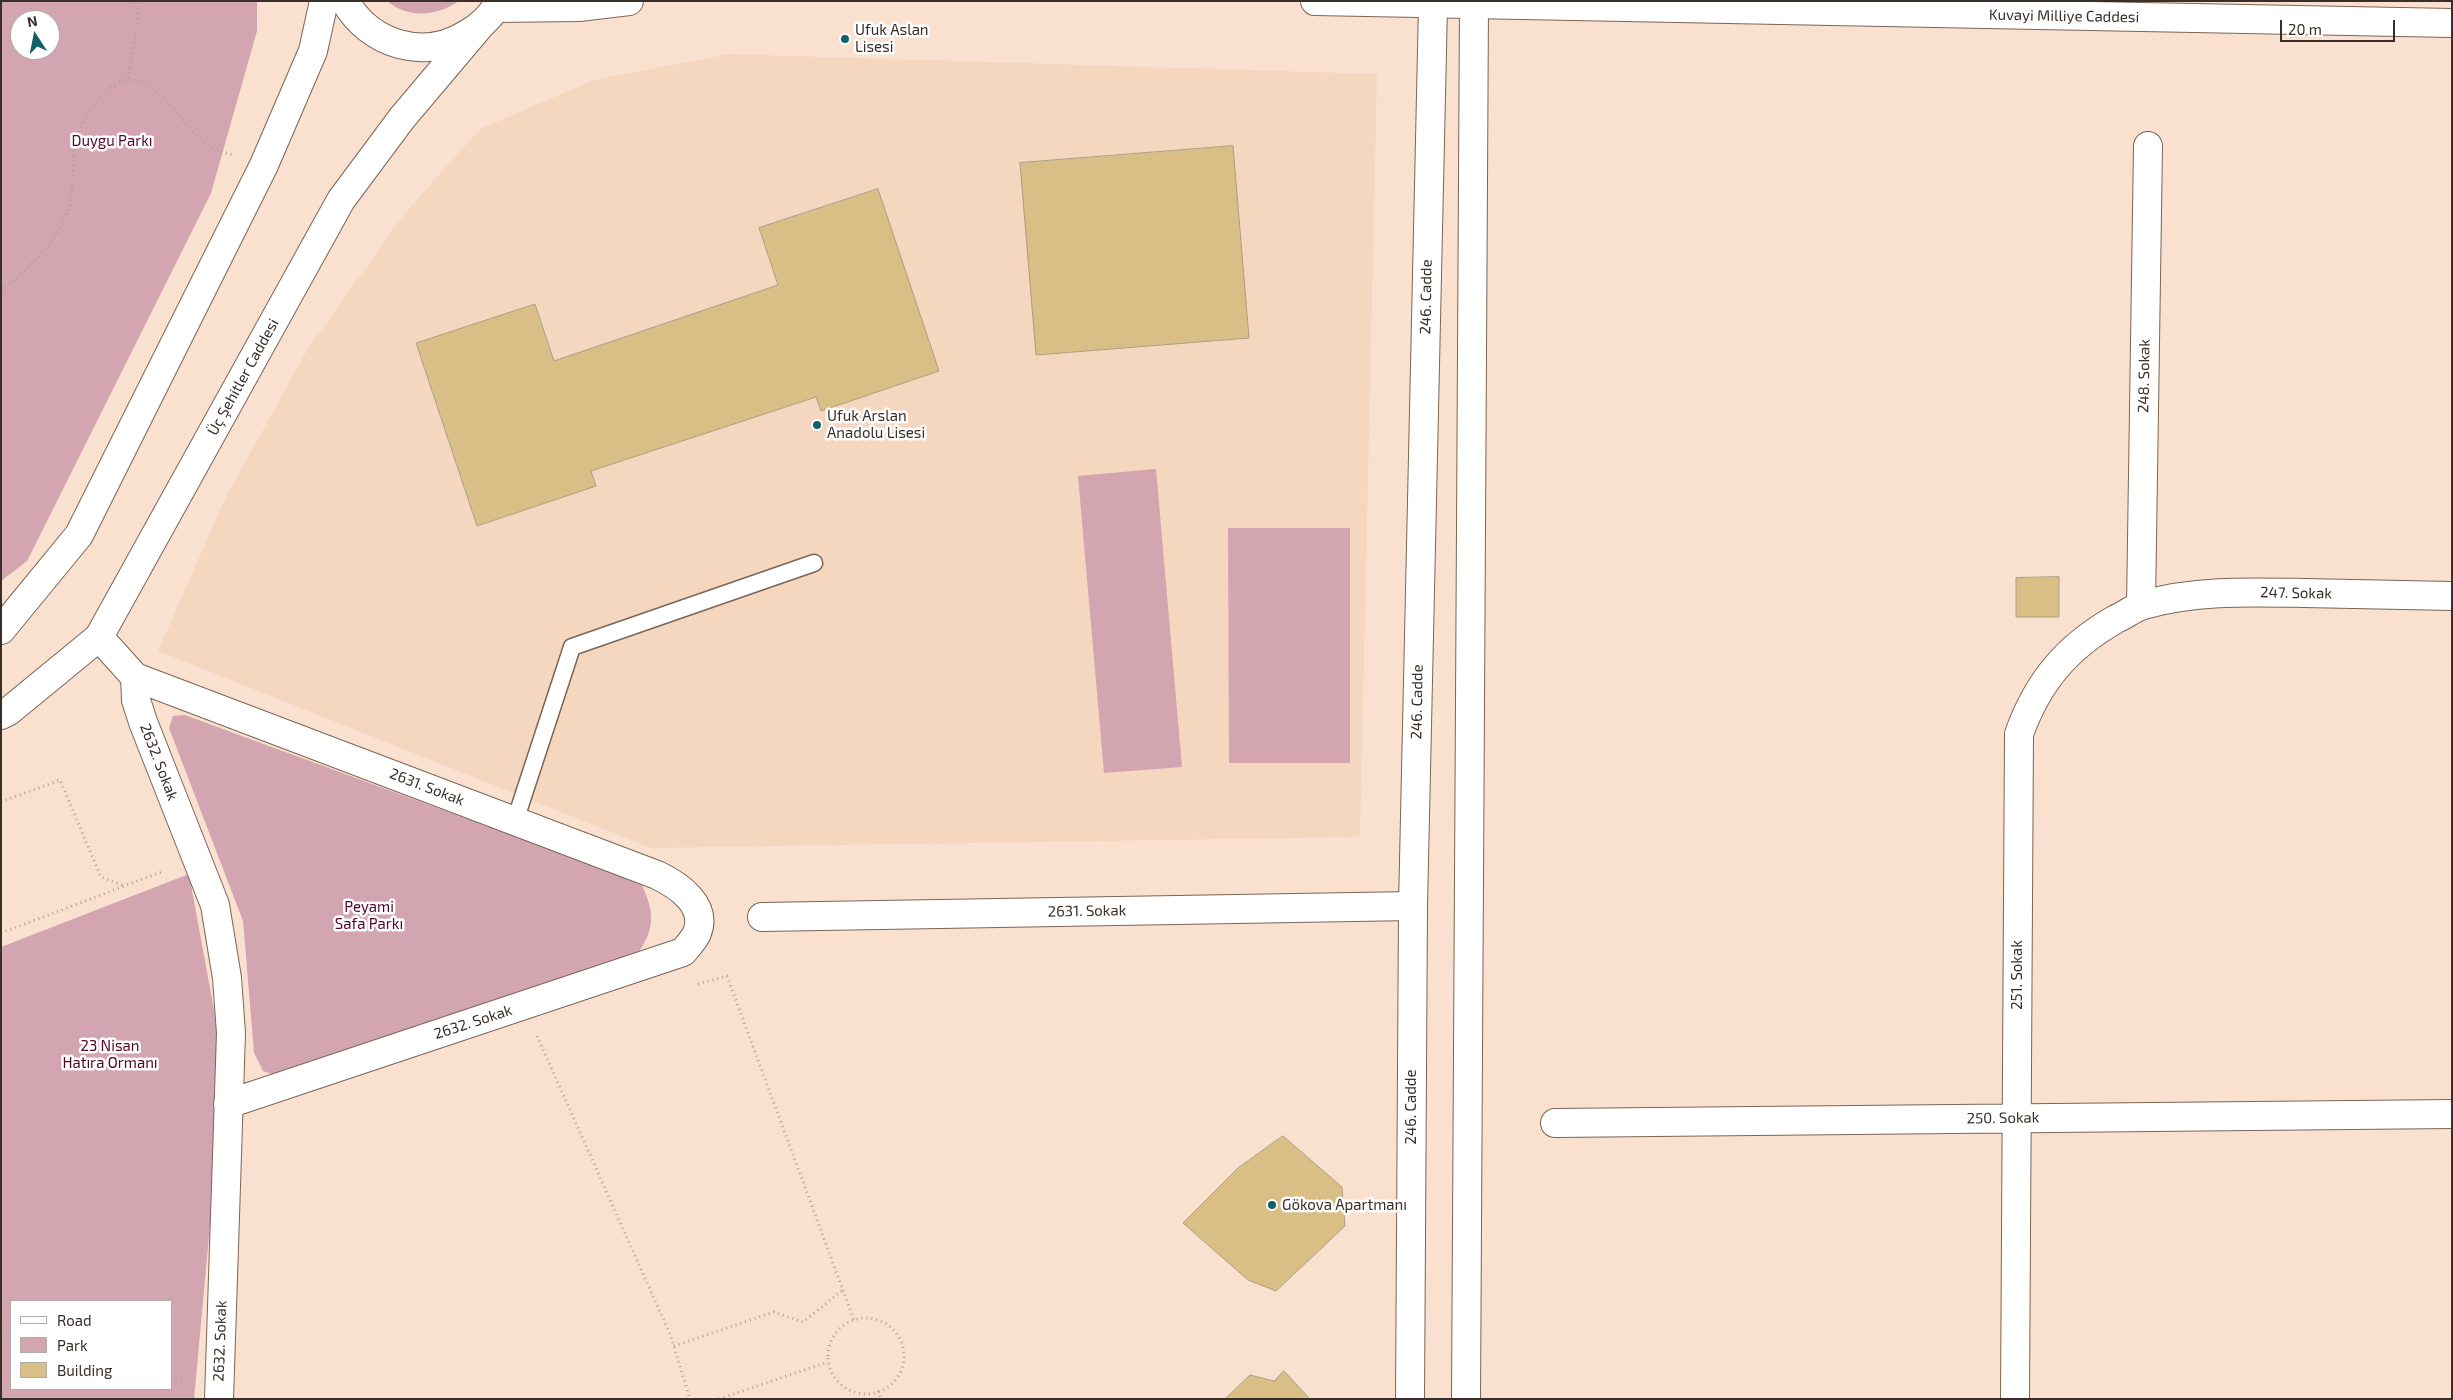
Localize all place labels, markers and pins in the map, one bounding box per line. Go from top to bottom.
place label: Ufuk Aslan Lisesi [855,21,929,56]
marker: Ufuk Aslan Lisesi [839,33,851,45]
place label: Ufuk Arslan Anadolu Lisesi [827,407,925,442]
marker: Ufuk Arslan Anadolu Lisesi [811,419,823,431]
place label: Gökova Apartmanı [1282,1196,1407,1214]
marker: Gökova Apartmanı [1266,1199,1278,1211]

